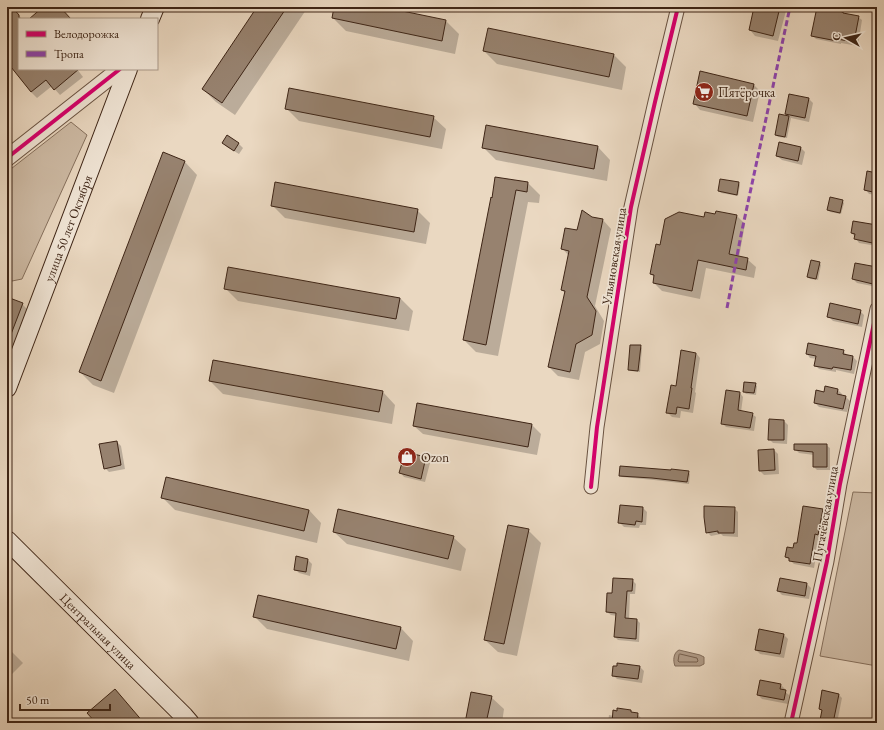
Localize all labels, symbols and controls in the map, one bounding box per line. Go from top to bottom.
legend [18,18,158,70]
north arrow [826,18,866,58]
text: Велодорожка [54,26,119,42]
text: С [829,32,844,41]
text: Тропа [54,46,84,62]
supermarket icon: Пятёрочка [693,81,715,103]
place label: Пятёрочка [718,84,776,101]
street label: улица 50 лет Октября [40,172,96,284]
street label: Ульяновская улица [598,205,630,307]
shop icon: Ozon [396,446,418,468]
place label: Ozon [421,449,449,466]
street label: Пугачёвская улица [808,464,842,563]
street label: Центральная улица [57,589,141,673]
scale bar [20,686,110,712]
text: 50 m [26,692,50,708]

